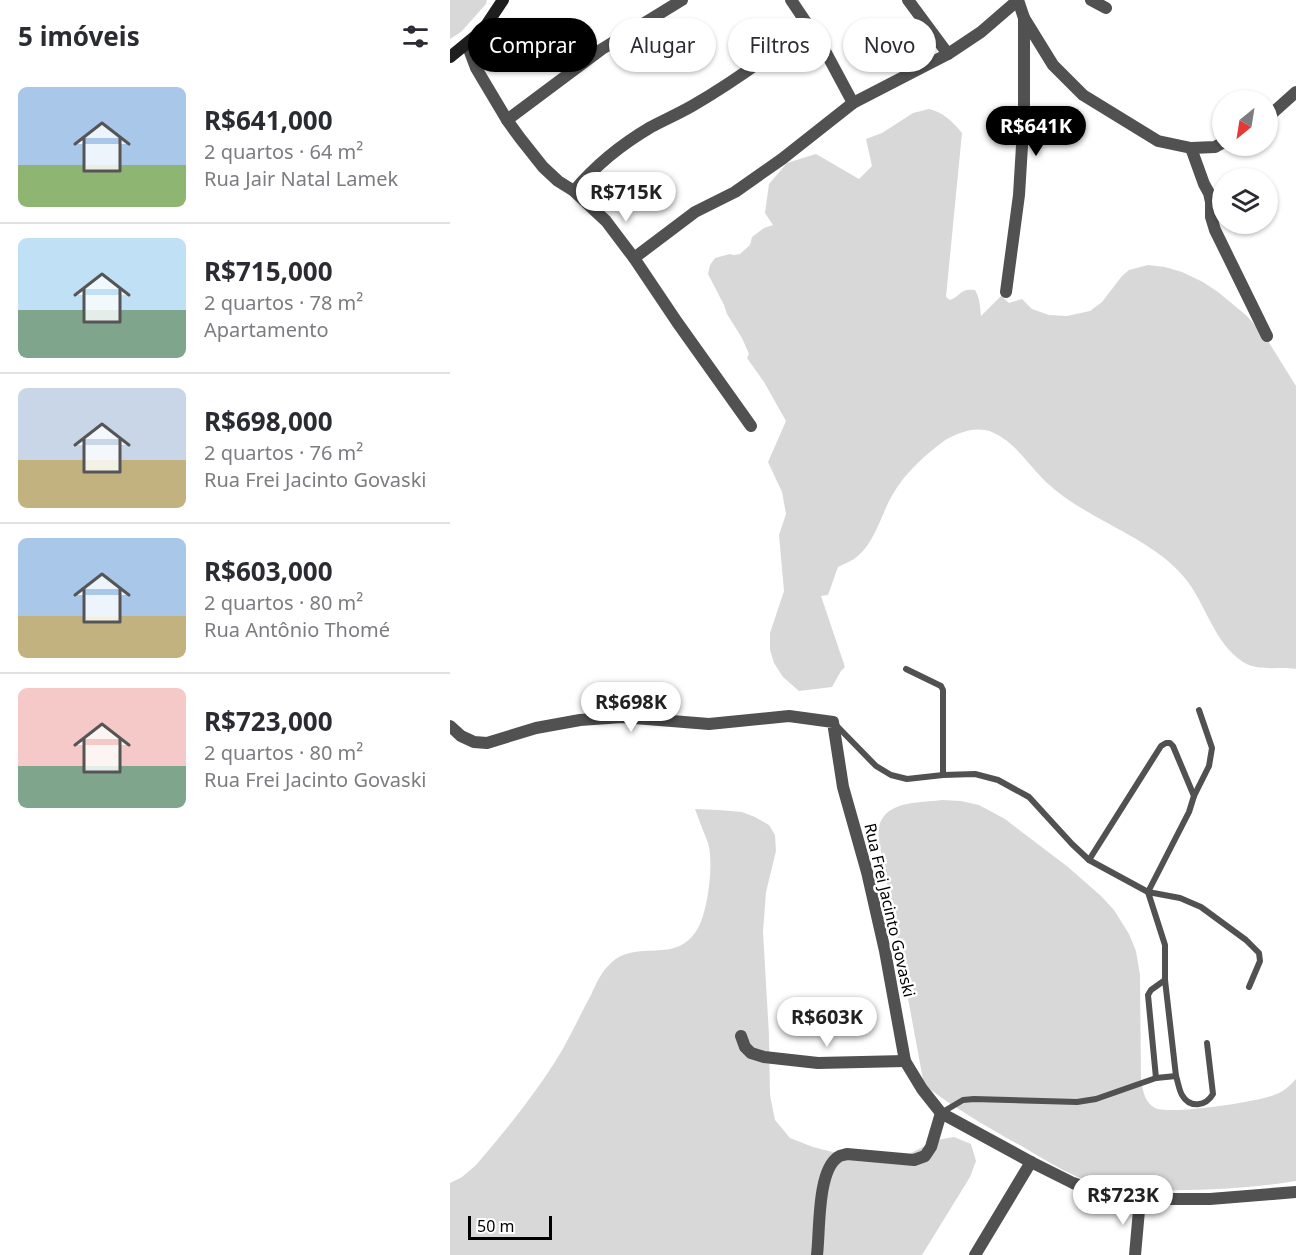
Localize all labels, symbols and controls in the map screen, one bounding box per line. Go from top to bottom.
text: 5 imóveis [18,18,140,54]
chip: Comprar [468,18,597,72]
chip: Alugar [609,18,716,72]
chip: Filtros [728,18,831,72]
chip: Novo [843,18,936,72]
icon: filters [399,20,432,53]
north arrow [1212,90,1278,156]
map controls [1212,90,1278,234]
text: R$641,000 [204,102,333,138]
pin: R$641K [987,106,1085,157]
icon: home [66,111,138,183]
text: R$641K [1000,112,1072,139]
text: 2 quartos · 64 m² [204,138,363,165]
text: Rua Jair Natal Lamek [204,165,398,192]
button: layers [1212,168,1278,234]
pin: R$715K [577,172,675,223]
text: R$715K [590,178,662,205]
text: R$715,000 [204,253,333,289]
icon: home [66,262,138,334]
text: 2 quartos · 78 m² [204,289,363,316]
text: Apartamento [204,316,329,343]
text: R$698,000 [204,403,333,439]
icon: home [66,412,138,484]
text: 2 quartos · 76 m² [204,439,363,466]
text: Rua Frei Jacinto Govaski [204,466,426,493]
text: R$603,000 [204,553,333,589]
icon: home [66,562,138,634]
text: 2 quartos · 80 m² [204,589,363,616]
text: Rua Antônio Thomé [204,616,390,643]
pin: R$698K [582,682,680,733]
text: R$698K [595,688,667,715]
text: R$723,000 [204,703,333,739]
icon: home [66,712,138,784]
text: 2 quartos · 80 m² [204,739,363,766]
text: Rua Frei Jacinto Govaski [204,766,426,793]
street label: Rua Frei Jacinto Govaski [859,821,921,999]
pin: R$603K [778,997,876,1048]
text: R$603K [791,1003,863,1030]
pin: R$723K [1074,1175,1172,1226]
text: R$723K [1087,1181,1159,1208]
scale bar [468,1213,552,1240]
text: 50 m [477,1215,514,1237]

